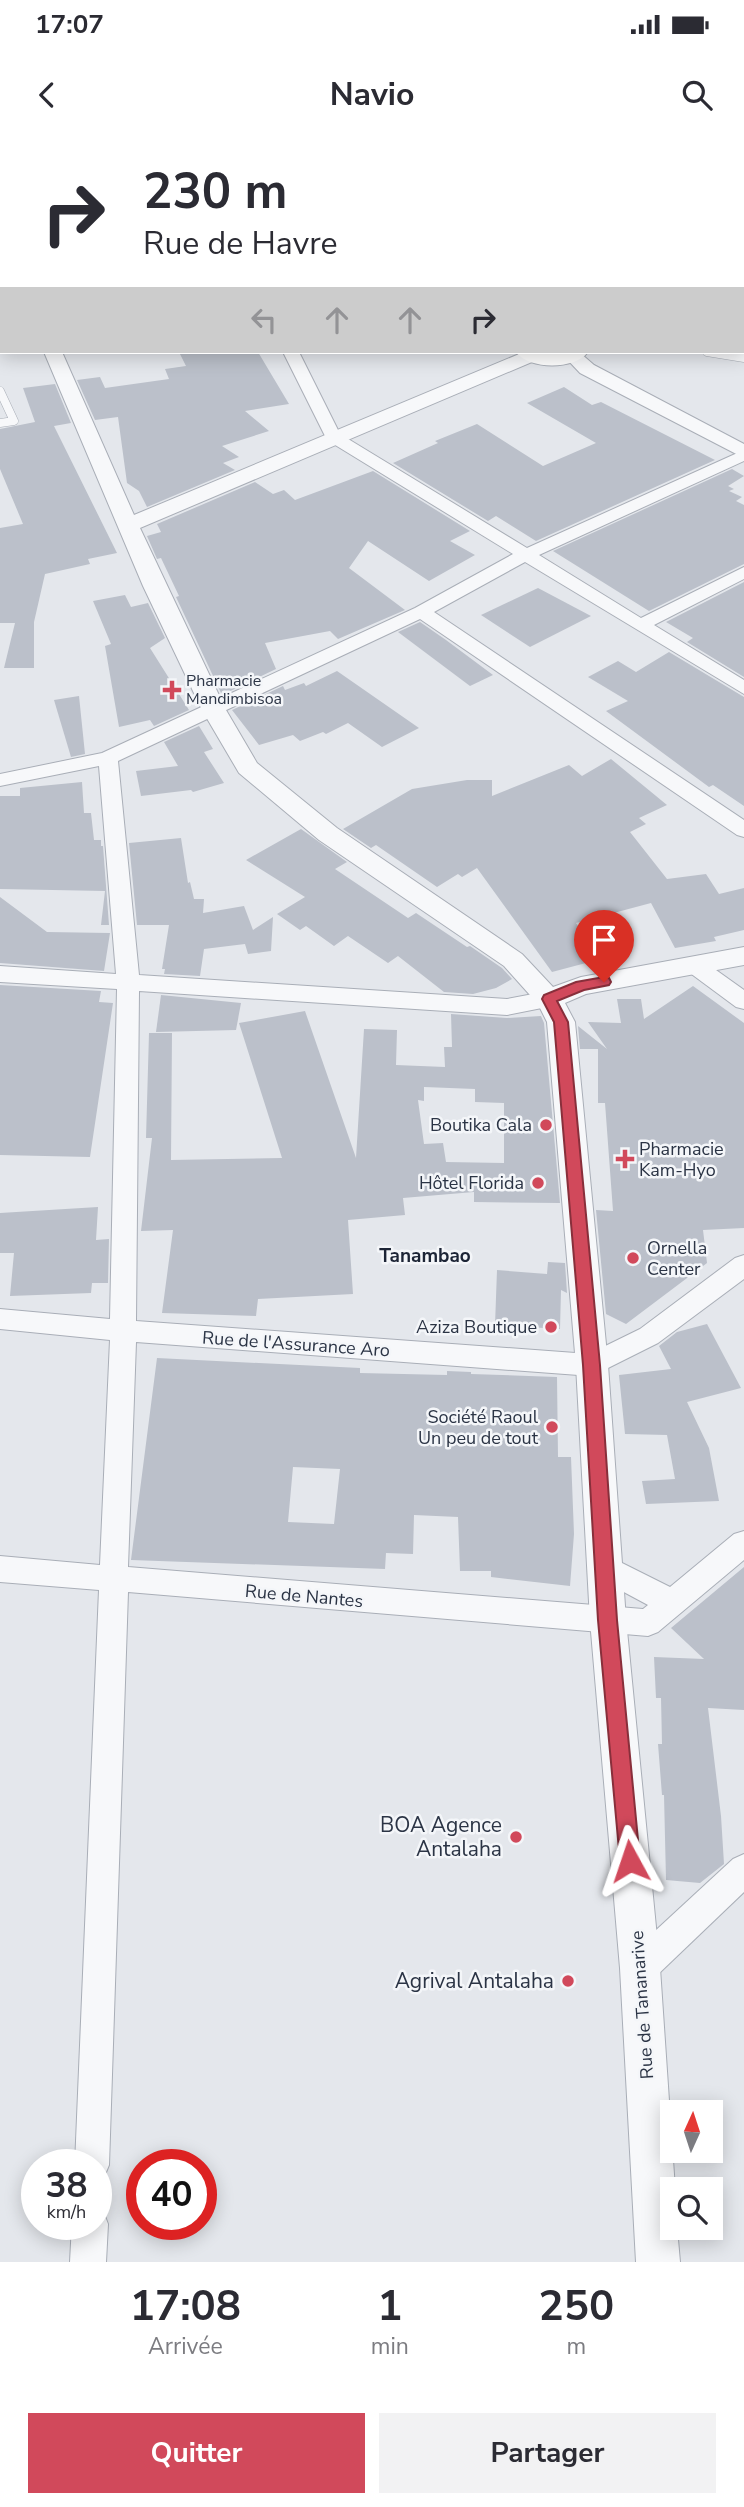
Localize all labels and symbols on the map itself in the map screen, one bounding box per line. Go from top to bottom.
place label: Pharmacie Mandimbisoa [186,670,282,710]
marker: Pharmacie Mandimbisoa [164,682,180,698]
pin [574,910,634,982]
place label: Boutika Cala [430,1113,532,1137]
marker: Boutika Cala [538,1117,554,1133]
place label: Pharmacie Kam-Hyo [639,1137,724,1182]
marker: Pharmacie Kam-Hyo [617,1151,633,1167]
place label: Hôtel Florida [419,1171,524,1195]
marker: Hôtel Florida [530,1175,546,1191]
place label: Ornella Center [647,1236,707,1281]
district label: Tanambao [379,1243,471,1269]
marker: Ornella Center [625,1250,641,1266]
place label: Aziza Boutique [416,1315,537,1339]
marker: Aziza Boutique [543,1319,559,1335]
street label: Rue de l'Assurance Aro [201,1325,391,1363]
place label: Société Raoul Un peu de tout [418,1405,539,1450]
marker: Société Raoul Un peu de tout [544,1419,560,1435]
street label: Rue de Nantes [244,1579,364,1613]
place label: BOA Agence Antalaha [380,1811,502,1863]
position arrow [593,1824,667,1898]
marker: BOA Agence Antalaha [508,1829,524,1845]
street label: Rue de Tananarive [625,1930,659,2080]
place label: Agrival Antalaha [395,1967,554,1995]
marker: Agrival Antalaha [560,1973,576,1989]
north arrow [660,2100,723,2163]
speed limit sign: 40 [126,2149,217,2240]

